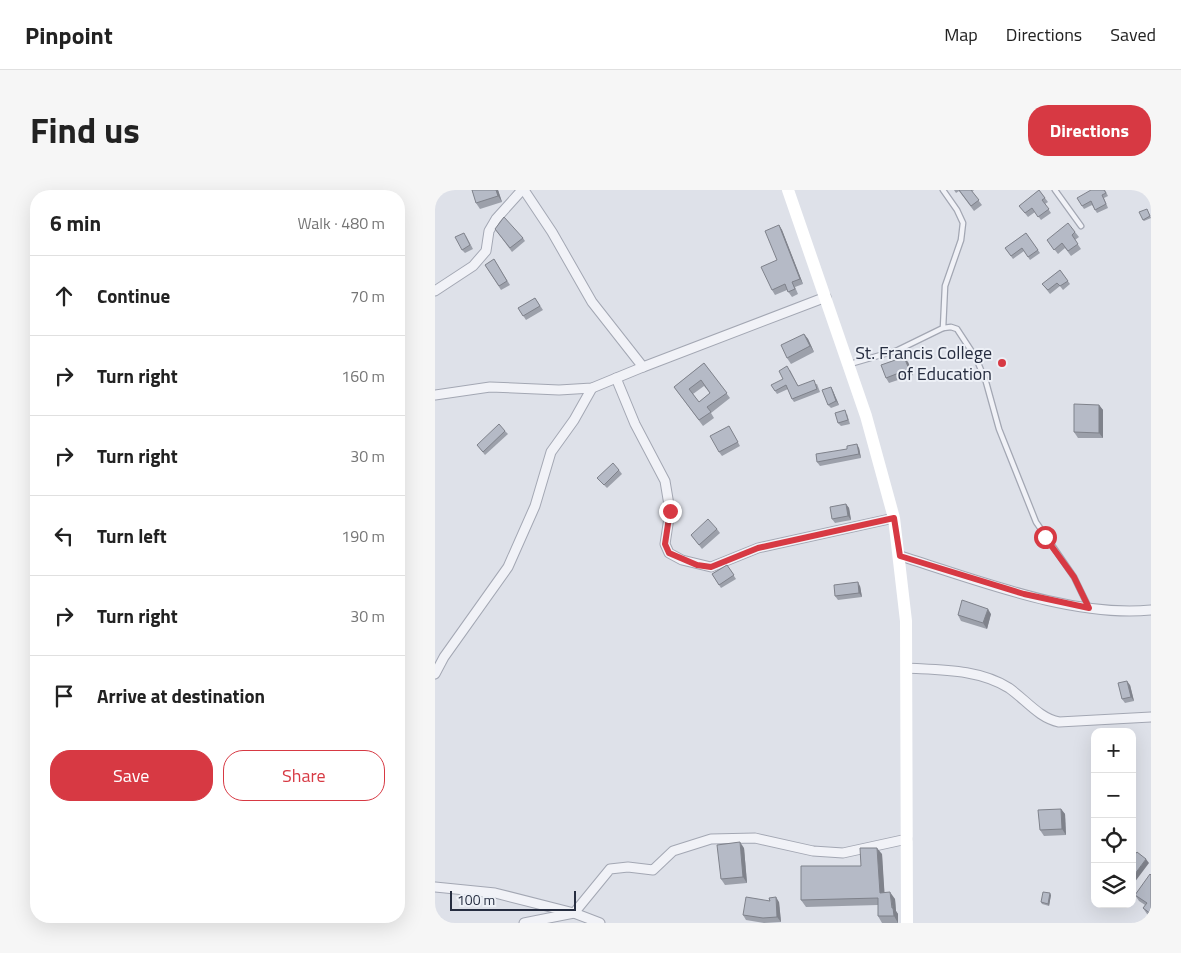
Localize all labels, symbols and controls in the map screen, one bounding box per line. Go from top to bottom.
text: Pinpoint [25,17,113,53]
text: Map [944,21,978,48]
text: Directions [1006,21,1082,48]
text: Saved [1110,21,1156,48]
text: Find us [30,103,140,157]
button: Directions [1028,105,1151,156]
text: 6 min [50,207,101,239]
text: Walk · 480 m [297,211,385,235]
text: Continue [97,281,170,310]
icon: ahead [50,282,78,310]
text: 70 m [350,284,385,308]
place label: St. Francis College of Education [855,339,992,387]
marker: St. Francis College of Education [996,357,1008,369]
text: Turn right [97,361,178,390]
icon: right [50,362,78,390]
text: 160 m [341,364,385,388]
text: Turn right [97,441,178,470]
icon: right [50,442,78,470]
text: 30 m [350,444,385,468]
route end [659,500,682,523]
text: Turn left [97,521,167,550]
icon: left [50,522,78,550]
text: 190 m [341,524,385,548]
route start [1034,526,1057,549]
text: Turn right [97,601,178,630]
icon: right [50,602,78,630]
text: 30 m [350,604,385,628]
text: Arrive at destination [97,681,265,710]
icon: arrive [50,682,78,710]
map controls [1091,728,1136,908]
button: + [1091,728,1136,773]
button: Save [50,750,213,801]
button: Share [223,750,385,801]
button: − [1091,773,1136,818]
button: locate [1091,818,1136,863]
button: layers [1091,863,1136,908]
scale bar [450,888,576,911]
text: 100 m [457,889,495,910]

